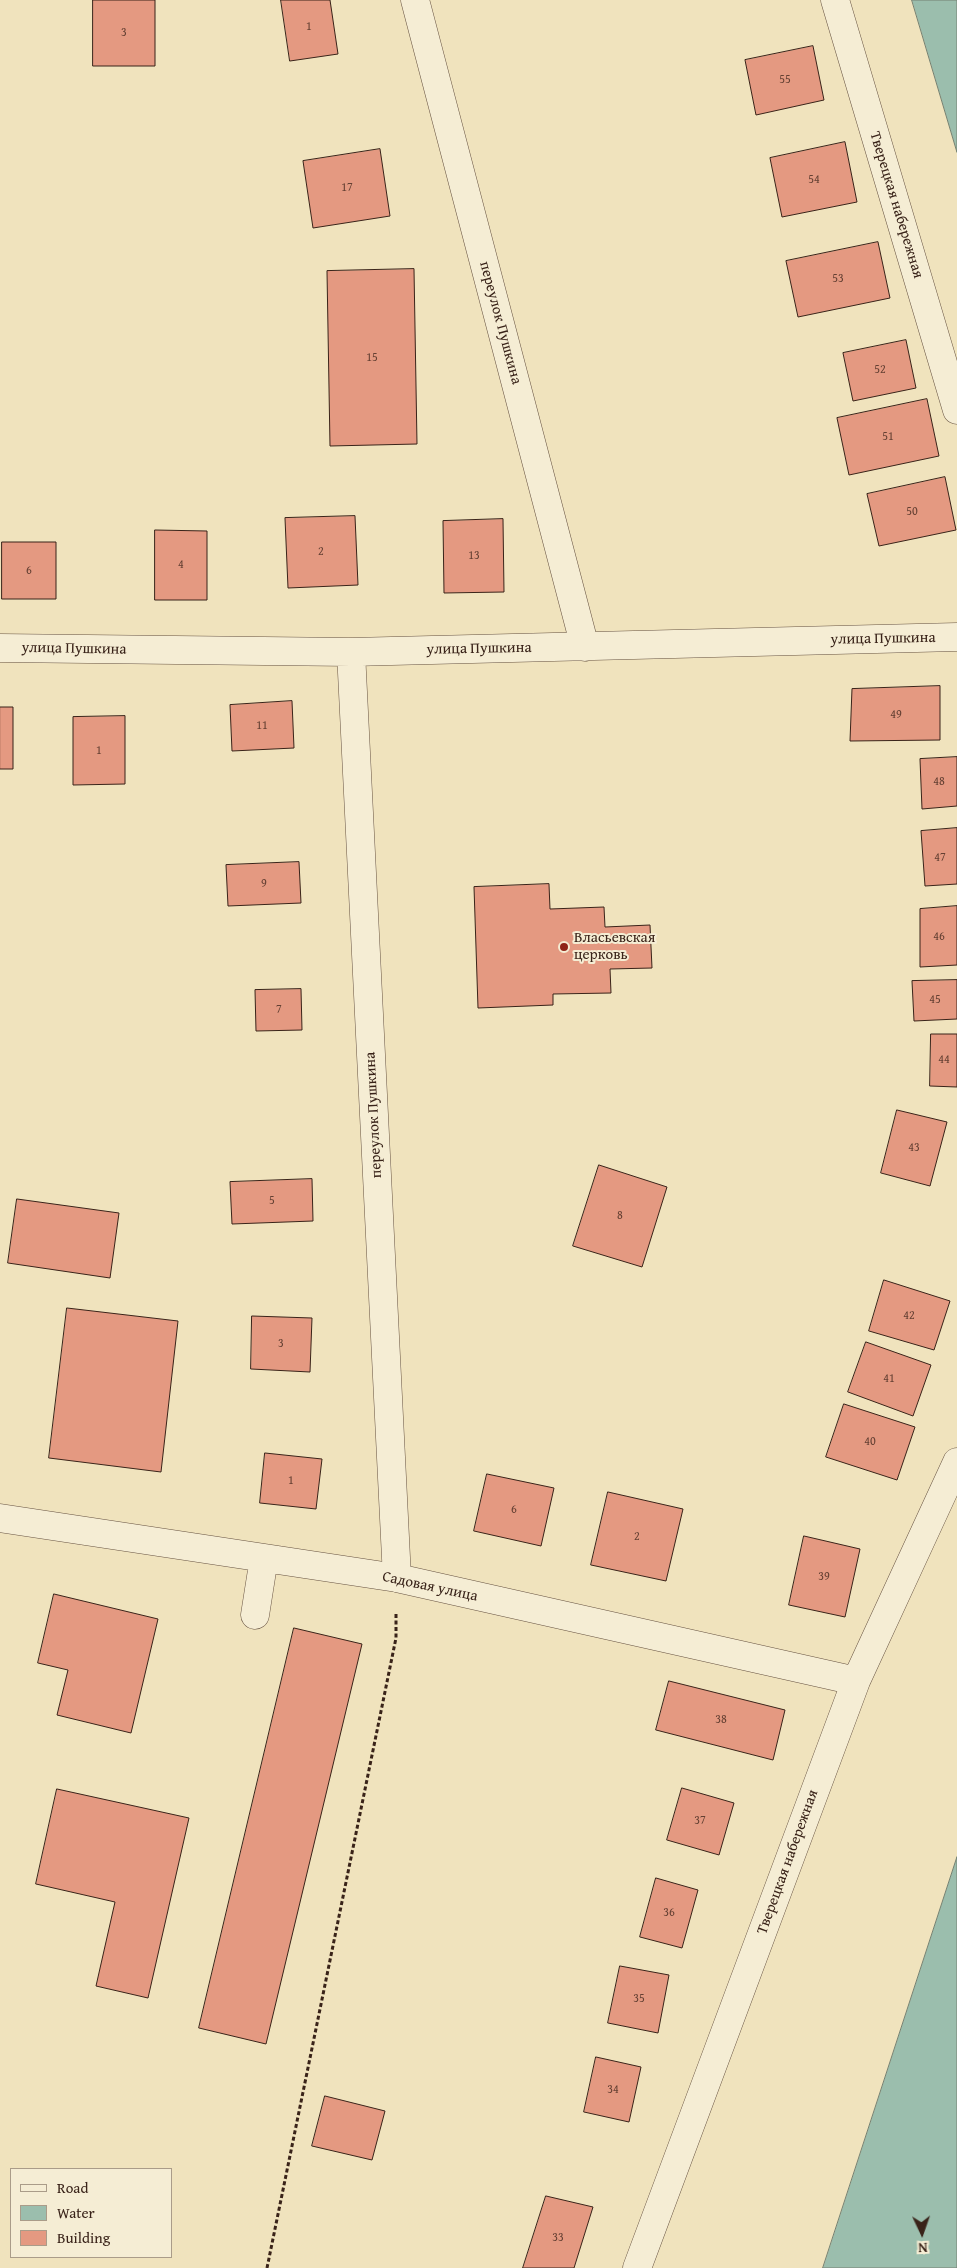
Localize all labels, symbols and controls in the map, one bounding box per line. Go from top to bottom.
house number: 1 [306,20,312,34]
house number: 3 [121,26,127,40]
house number: 55 [779,73,791,87]
street label: Тверецкая набережная [865,129,927,281]
house number: 54 [808,173,820,187]
house number: 17 [341,181,353,195]
street label: переулок Пушкина [475,260,525,386]
house number: 53 [832,272,844,286]
house number: 15 [366,351,378,365]
house number: 52 [874,363,886,377]
house number: 51 [882,430,894,444]
house number: 50 [906,505,918,519]
house number: 2 [318,545,324,559]
house number: 13 [468,549,480,563]
house number: 4 [178,558,184,572]
house number: 6 [26,564,32,578]
street label: улица Пушкина [830,629,936,649]
street label: улица Пушкина [21,639,127,659]
street label: улица Пушкина [426,639,532,659]
house number: 49 [890,708,902,722]
house number: 11 [256,719,268,733]
house number: 1 [96,744,102,758]
house number: 48 [933,775,945,789]
house number: 47 [934,851,946,865]
house number: 9 [261,877,267,891]
place label: Власьевская церковь [574,929,655,964]
house number: 46 [933,930,945,944]
marker: Власьевская церковь [558,941,570,953]
house number: 45 [929,993,941,1007]
house number: 7 [276,1003,282,1017]
street label: переулок Пушкина [362,1051,386,1179]
house number: 44 [938,1053,950,1067]
house number: 43 [908,1141,920,1155]
house number: 5 [269,1194,275,1208]
house number: 8 [617,1209,623,1223]
house number: 42 [903,1309,915,1323]
house number: 3 [278,1337,284,1351]
house number: 41 [883,1372,895,1386]
house number: 40 [864,1435,876,1449]
house number: 1 [288,1474,294,1488]
house number: 6 [511,1503,517,1517]
house number: 2 [634,1530,640,1544]
street label: Садовая улица [381,1568,479,1606]
house number: 39 [818,1570,830,1584]
house number: 38 [715,1713,727,1727]
street label: Тверецкая набережная [753,1787,823,1937]
house number: 37 [694,1814,706,1828]
house number: 36 [663,1906,675,1920]
house number: 35 [633,1992,645,2006]
house number: 34 [607,2083,619,2097]
legend [10,2168,172,2258]
text: Road [57,2177,88,2198]
text: Water [57,2202,95,2223]
north arrow [897,2208,947,2258]
text: Building [57,2227,110,2248]
house number: 33 [552,2231,564,2245]
text: N [918,2238,928,2258]

